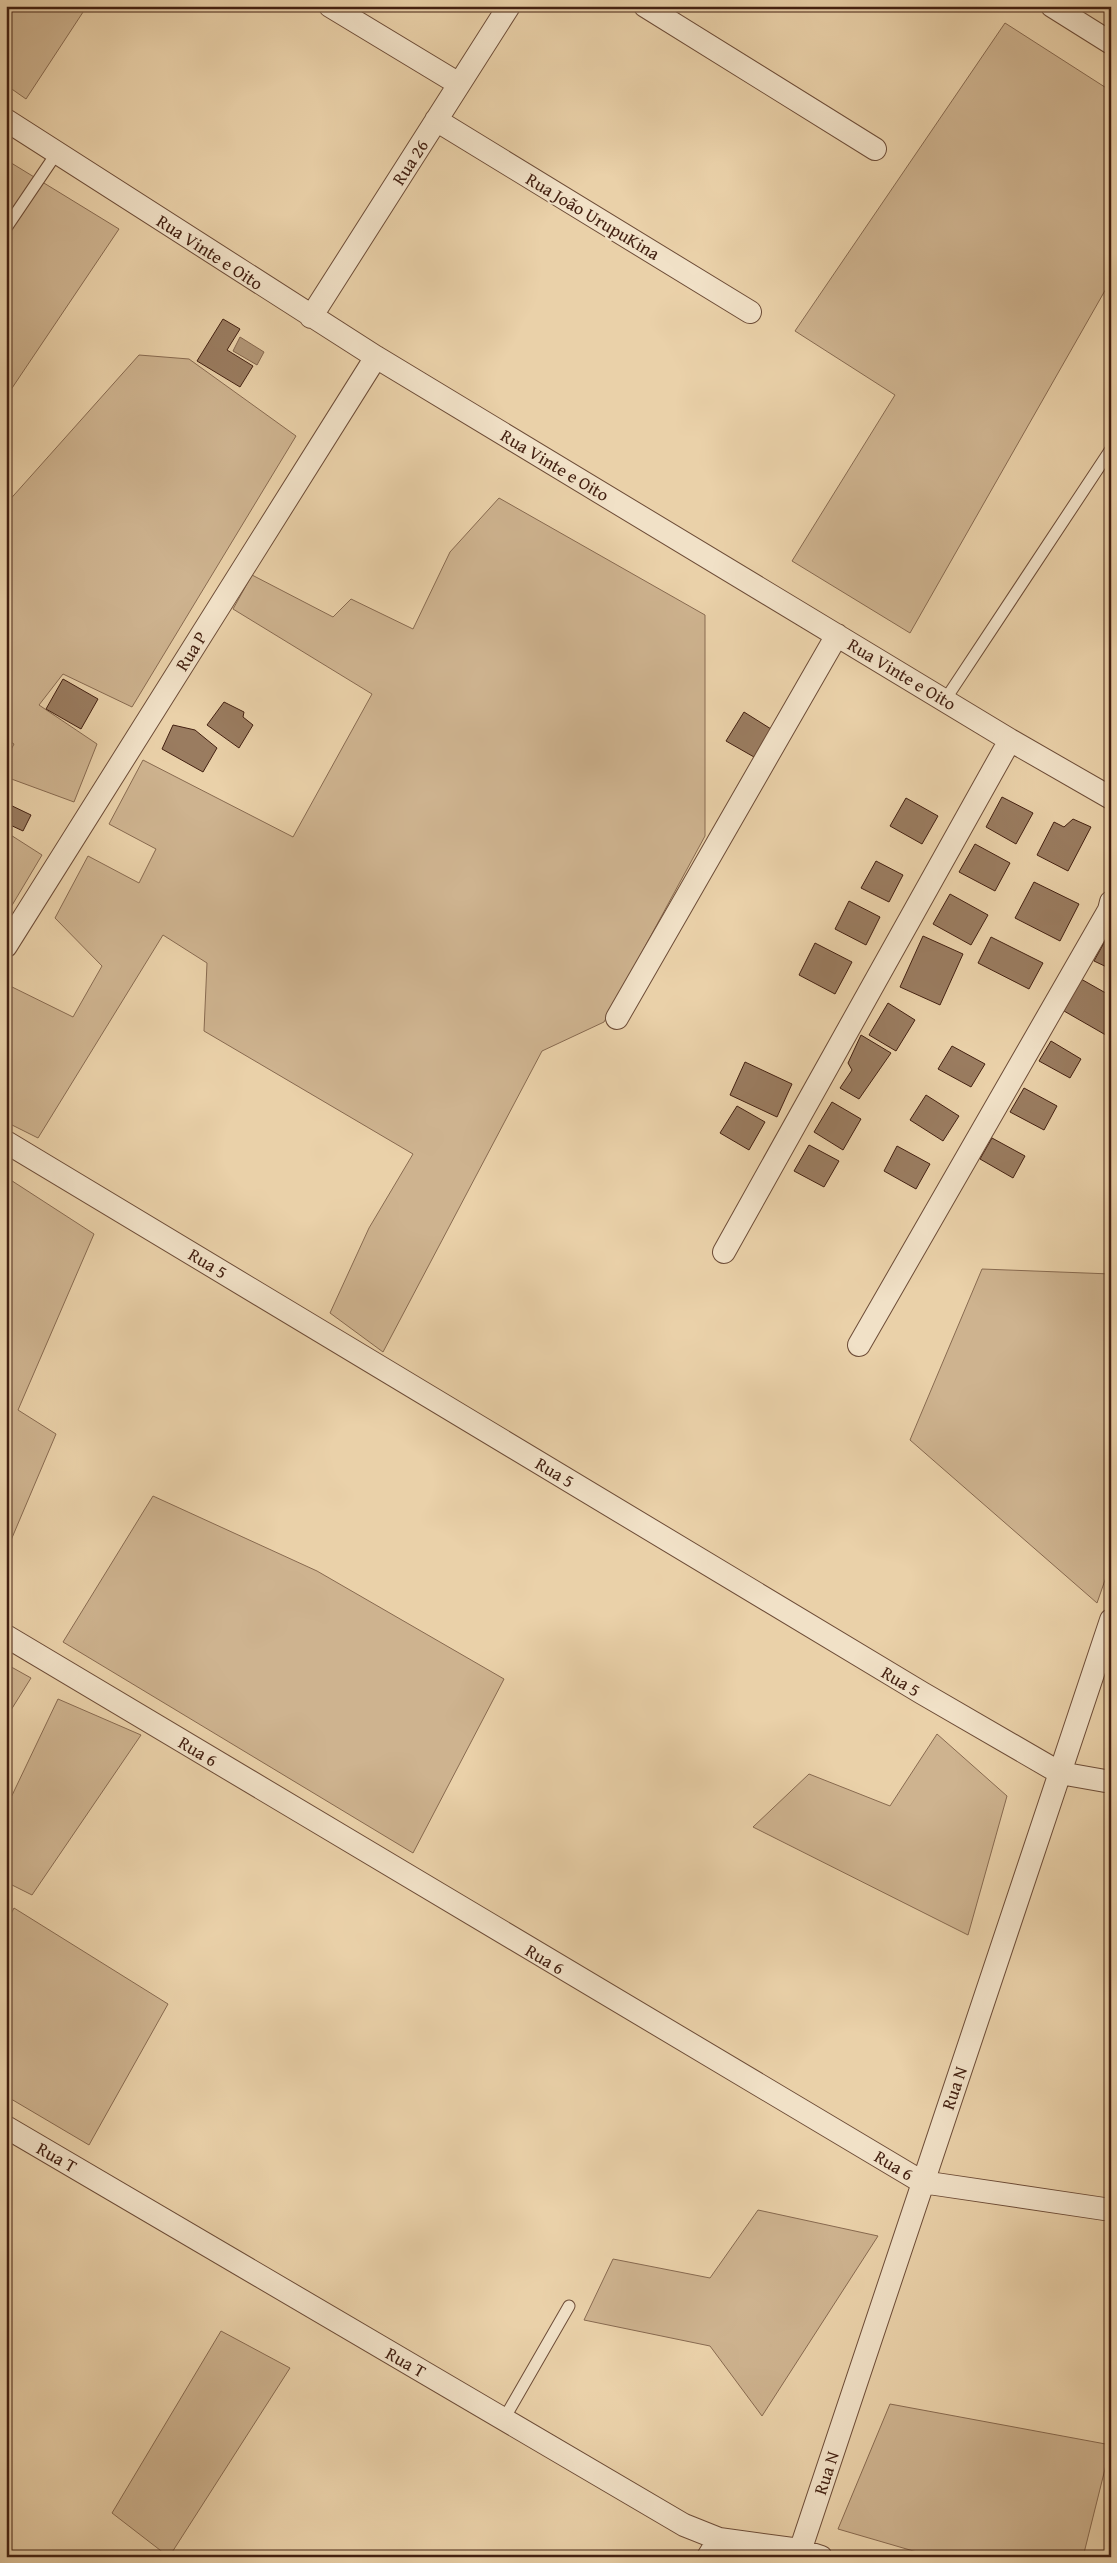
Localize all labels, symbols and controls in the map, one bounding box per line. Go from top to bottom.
street label: Rua 26 [385,134,435,190]
street label: Rua João UrupuKina [521,165,665,267]
street label: Rua Vinte e Oito [151,207,269,297]
street label: Rua Vinte e Oito [496,422,614,508]
street label: Rua P [168,626,214,676]
street label: Rua Vinte e Oito [843,631,961,717]
street label: Rua 5 [183,1241,233,1285]
street label: Rua 5 [530,1450,580,1494]
street label: Rua 5 [876,1659,926,1703]
street label: Rua 6 [173,1729,223,1773]
street label: Rua 6 [520,1937,570,1981]
street label: Rua N [934,2062,974,2113]
street label: Rua T [32,2135,82,2179]
street label: Rua 6 [869,2143,919,2187]
street label: Rua T [381,2340,431,2384]
street label: Rua N [806,2448,846,2498]

